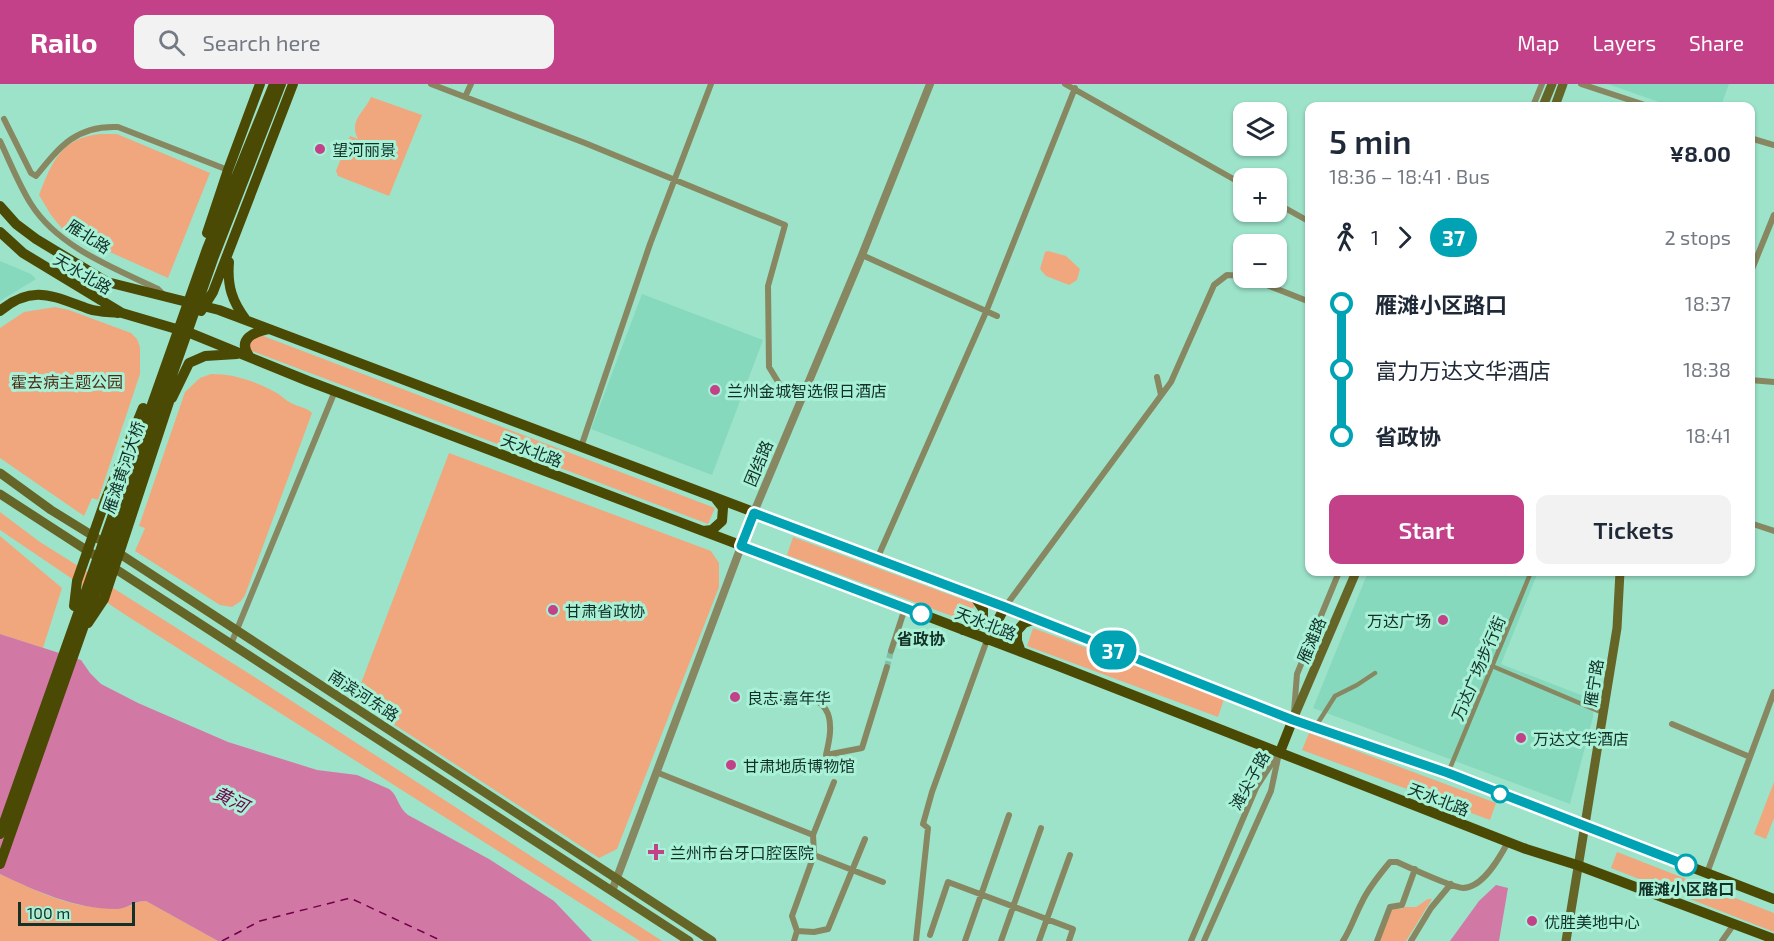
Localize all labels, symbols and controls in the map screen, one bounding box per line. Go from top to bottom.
search box [134,15,554,69]
text: Railo [30,25,98,59]
icon: search [155,26,188,59]
text: Search here [203,29,321,55]
text: Map [1517,30,1559,55]
text: Layers [1592,30,1656,55]
text: Share [1689,30,1744,55]
map controls [1233,102,1287,288]
button: layers [1233,102,1287,156]
text: 5 min [1329,121,1412,161]
place label: 望河丽景 [332,140,396,159]
text: ¥8.00 [1670,140,1731,166]
marker: 望河丽景 [313,142,327,156]
text: 18:36 – 18:41 · Bus [1329,164,1490,188]
button: + [1233,168,1287,222]
street label: 雁北路 [64,215,114,257]
icon: walk [1329,221,1362,254]
icon: forward [1388,221,1421,254]
text: 1 [1371,225,1379,249]
text: 37 [1442,225,1465,250]
text: 2 stops [1664,225,1731,249]
button: − [1233,234,1287,288]
street label: 天水北路 [51,249,115,297]
text: 雁滩小区路口 [1375,291,1507,317]
text: 18:37 [1685,291,1731,315]
text: 富力万达文华酒店 [1375,357,1551,383]
text: 18:38 [1683,357,1731,381]
park label: 霍去病主题公园 [11,372,123,391]
place label: 兰州金城智选假日酒店 [727,381,887,400]
marker: 兰州金城智选假日酒店 [708,383,722,397]
street label: 雁滩黄河大桥 [98,419,148,515]
text: 省政协 [1375,423,1441,449]
text: 18:41 [1686,423,1731,447]
street label: 天水北路 [499,430,565,470]
street label: 团结路 [740,437,776,489]
button: Start [1329,495,1524,564]
button: Tickets [1536,495,1731,564]
place label: 甘肃省政协 [565,601,645,620]
marker: 甘肃省政协 [546,603,560,617]
marker: 省政协 [910,603,932,625]
street label: 天水北路 [953,603,1019,643]
place label: 万达广场 [1367,611,1431,630]
marker: 万达广场 [1436,613,1450,627]
street label: 万达广场步行街 [1447,613,1509,723]
street label: 雁滩路 [1293,614,1329,666]
place label: 省政协 [897,629,946,648]
line badge: 37 [1086,630,1140,670]
text: 37 [1102,638,1125,663]
street label: 雁宁路 [1580,658,1606,708]
street label: 南滨河东路 [325,665,403,725]
place label: 良志·嘉年华 [747,688,831,707]
marker: 良志·嘉年华 [728,690,742,704]
place label: 万达文华酒店 [1533,729,1629,748]
marker: 万达文华酒店 [1514,731,1528,745]
street label: 滩尖子路 [1225,747,1273,813]
place label: 甘肃地质博物馆 [743,756,855,775]
marker: 甘肃地质博物馆 [724,758,738,772]
street label: 天水北路 [1406,779,1472,819]
water label: 黄河 [210,781,255,818]
unlabelled marker [1491,785,1509,803]
marker: 兰州市台牙口腔医院 [647,843,665,861]
place label: 兰州市台牙口腔医院 [670,843,814,862]
marker: 雁滩小区路口 [1675,854,1697,876]
place label: 雁滩小区路口 [1638,879,1734,898]
scale bar [18,899,135,926]
text: 100 m [27,903,70,922]
place label: 优胜美地中心 [1544,912,1640,931]
marker: 优胜美地中心 [1525,914,1539,928]

